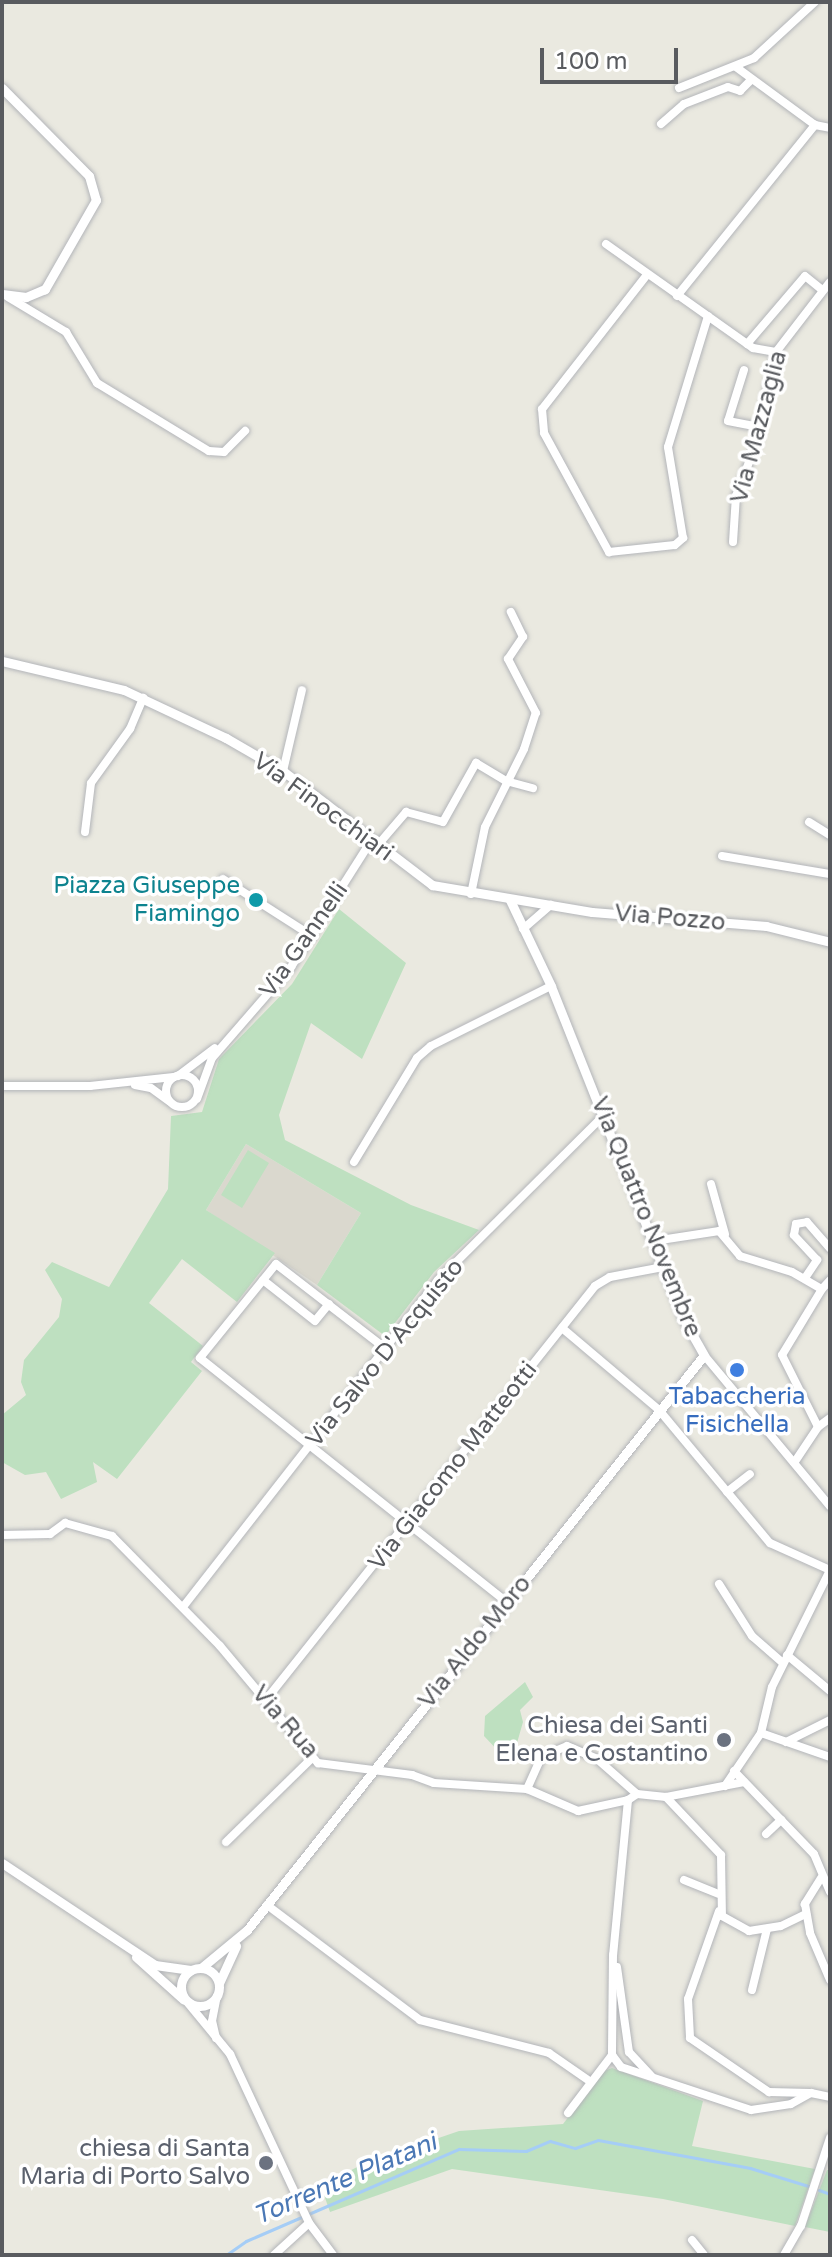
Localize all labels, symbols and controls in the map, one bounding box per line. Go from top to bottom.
scale bar [544,32,682,82]
text: 100 m [554,47,628,76]
street label: Via Mazzaglia [725,348,793,506]
street label: Via Finocchiari [247,746,399,868]
place label: Piazza Giuseppe Fiamingo [53,872,240,928]
street label: Via Gannelli [254,877,354,1003]
marker: Piazza Giuseppe Fiamingo [247,891,265,909]
street label: Via Pozzo [613,899,727,937]
street label: Via Quattro Novembre [585,1093,707,1341]
street label: Via Salvo D'Acquisto [300,1253,470,1453]
street label: Via Giacomo Matteotti [363,1356,543,1576]
marker: Tabaccheria Fisichella [728,1361,746,1379]
place label: Tabaccheria Fisichella [668,1383,806,1439]
street label: Via Aldo Moro [413,1570,537,1714]
street label: Via Rua [245,1680,325,1764]
place label: Chiesa dei Santi Elena e Costantino [495,1712,708,1768]
marker: Chiesa dei Santi Elena e Costantino [715,1731,733,1749]
water label: Torrente Platani [249,2126,441,2232]
place label: chiesa di Santa Maria di Porto Salvo [20,2135,250,2191]
marker: chiesa di Santa Maria di Porto Salvo [257,2154,275,2172]

